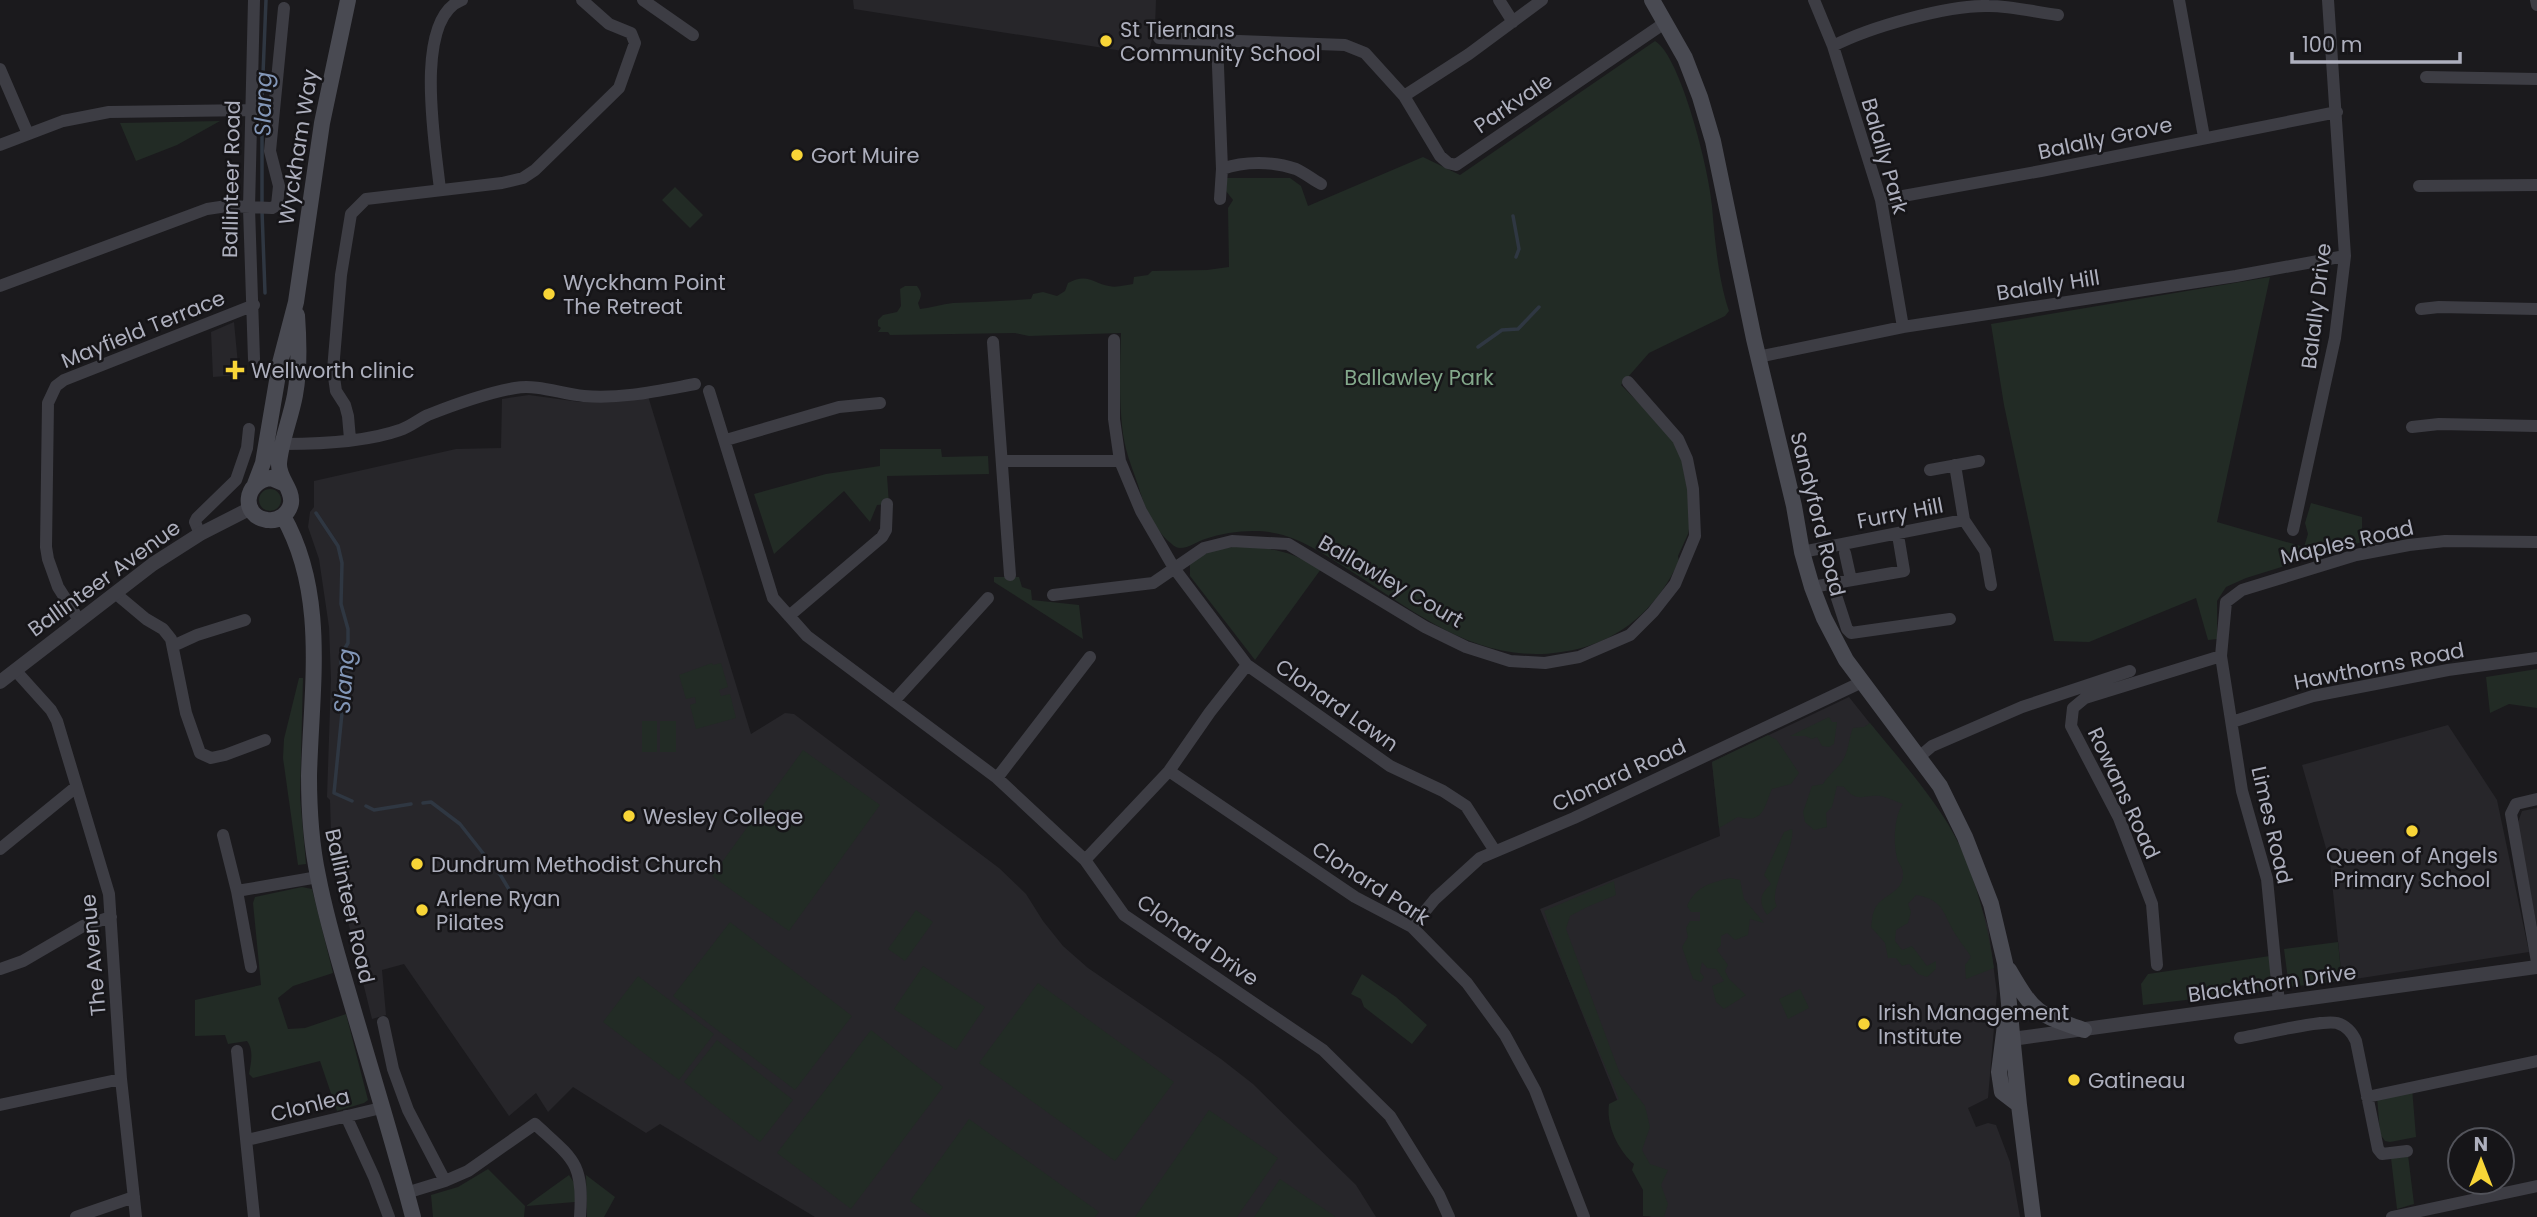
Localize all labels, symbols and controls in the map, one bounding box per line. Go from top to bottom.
place label: St Tiernans Community School [1120,15,1321,68]
scale bar [2292,21,2460,65]
text: 100 m [2302,30,2362,59]
marker: St Tiernans Community School [1098,33,1114,49]
street label: Parkvale [1468,66,1558,140]
street label: Wyckham Way [271,67,325,227]
water label: Slang [246,71,280,137]
street label: Balally Park [1855,95,1915,217]
street label: Ballinteer Road [215,100,247,258]
street label: Balally Grove [2035,110,2175,166]
place label: Gort Muire [811,141,919,170]
marker: Gort Muire [789,147,805,163]
street label: Balally Drive [2294,241,2338,371]
street label: Balally Hill [1994,263,2102,307]
place label: Wyckham Point The Retreat [563,268,726,321]
street label: Mayfield Terrace [57,283,229,375]
marker: Wyckham Point The Retreat [541,286,557,302]
place label: Wellworth clinic [251,356,414,385]
marker: Wellworth clinic [225,360,245,380]
park label: Ballawley Park [1344,363,1494,392]
street label: Sandyford Road [1784,429,1852,599]
street label: Furry Hill [1854,490,1946,536]
street label: Ballinteer Avenue [22,513,186,643]
street label: Maples Road [2278,513,2416,571]
street label: Ballawley Court [1313,528,1469,634]
street label: Hawthorns Road [2291,635,2467,697]
water label: Slang [326,648,362,714]
street label: Clonard Lawn [1270,652,1404,758]
street label: Rowans Road [2081,722,2167,864]
street label: Clonard Road [1547,731,1691,819]
street label: Limes Road [2244,763,2300,887]
place label: Wesley College [643,802,803,831]
marker: Wesley College [621,808,637,824]
marker: Queen of Angels Primary School [2404,823,2420,839]
street label: Ballinteer Road [318,826,382,986]
street label: Clonard Park [1306,834,1436,932]
place label: Queen of Angels Primary School [2326,841,2498,894]
place label: Dundrum Methodist Church [431,850,722,879]
marker: Dundrum Methodist Church [409,856,425,872]
place label: Arlene Ryan Pilates [436,884,560,937]
street label: Clonard Drive [1131,887,1265,993]
street label: The Avenue [73,893,113,1017]
marker: Arlene Ryan Pilates [414,902,430,918]
street label: Blackthorn Drive [2186,957,2358,1009]
place label: Irish Management Institute [1878,998,2069,1051]
marker: Irish Management Institute [1856,1016,1872,1032]
place label: Gatineau [2088,1066,2185,1095]
marker: Gatineau [2066,1072,2082,1088]
street label: Clonlea [267,1081,353,1129]
north arrow [2446,1126,2516,1196]
text: N [2474,1131,2488,1158]

